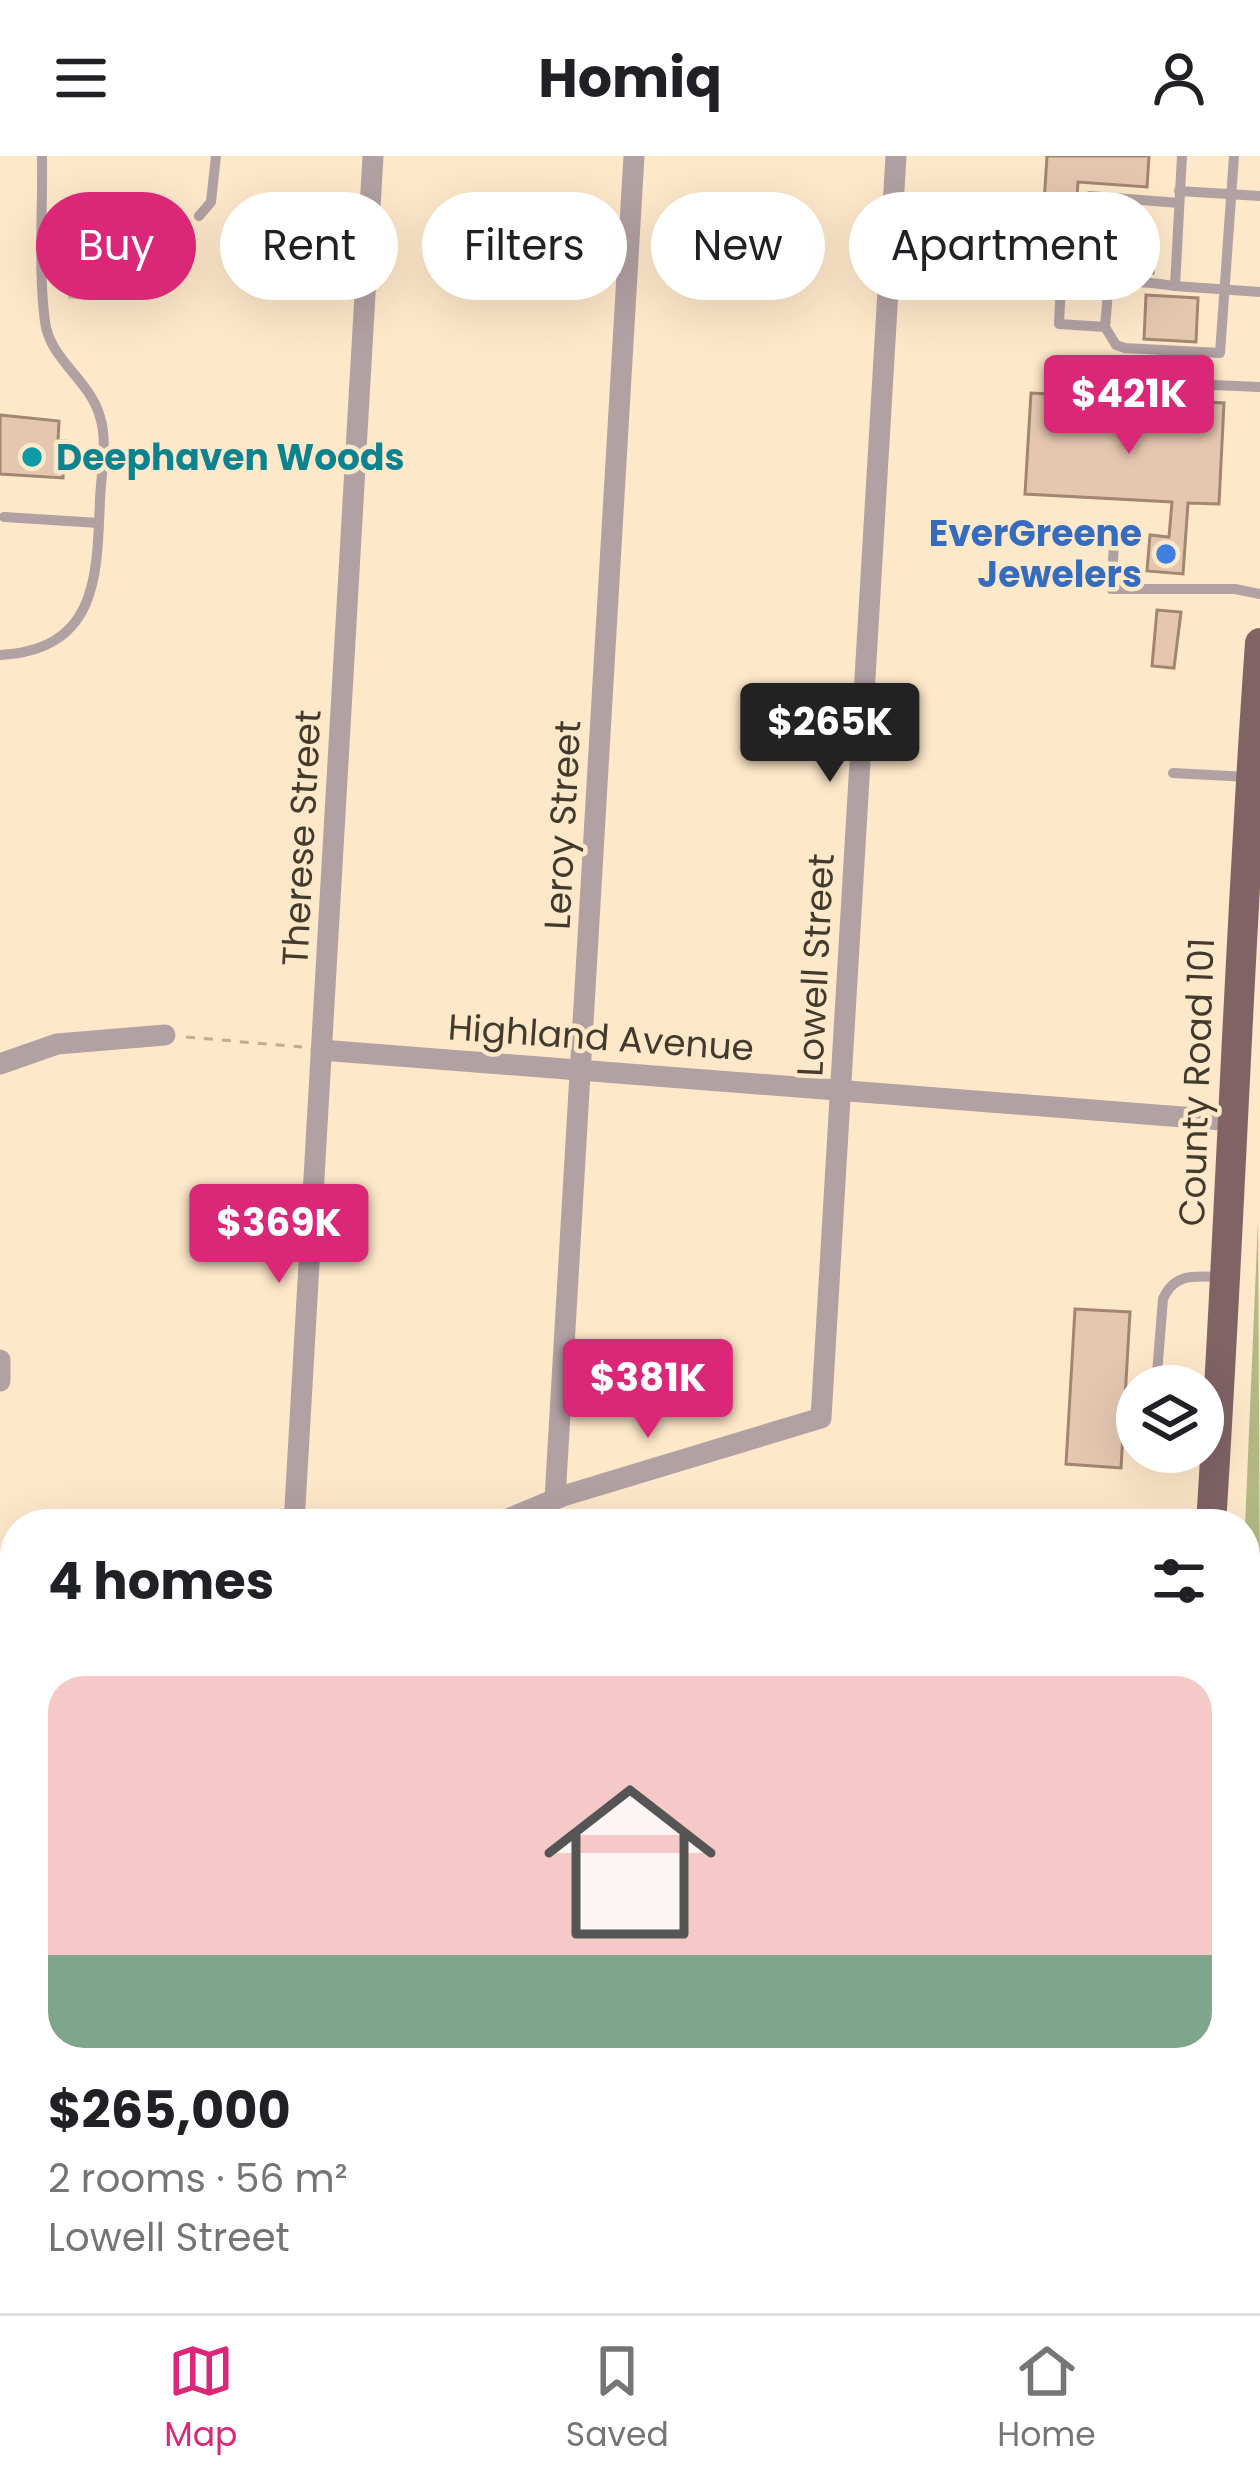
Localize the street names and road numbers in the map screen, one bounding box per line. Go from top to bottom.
street label: Therese Street [269,709,334,968]
street label: Leroy Street [532,719,593,931]
street label: Lowell Street [784,852,847,1078]
street label: County Road 101 [1166,937,1227,1227]
street label: Highland Avenue [446,1001,756,1074]

